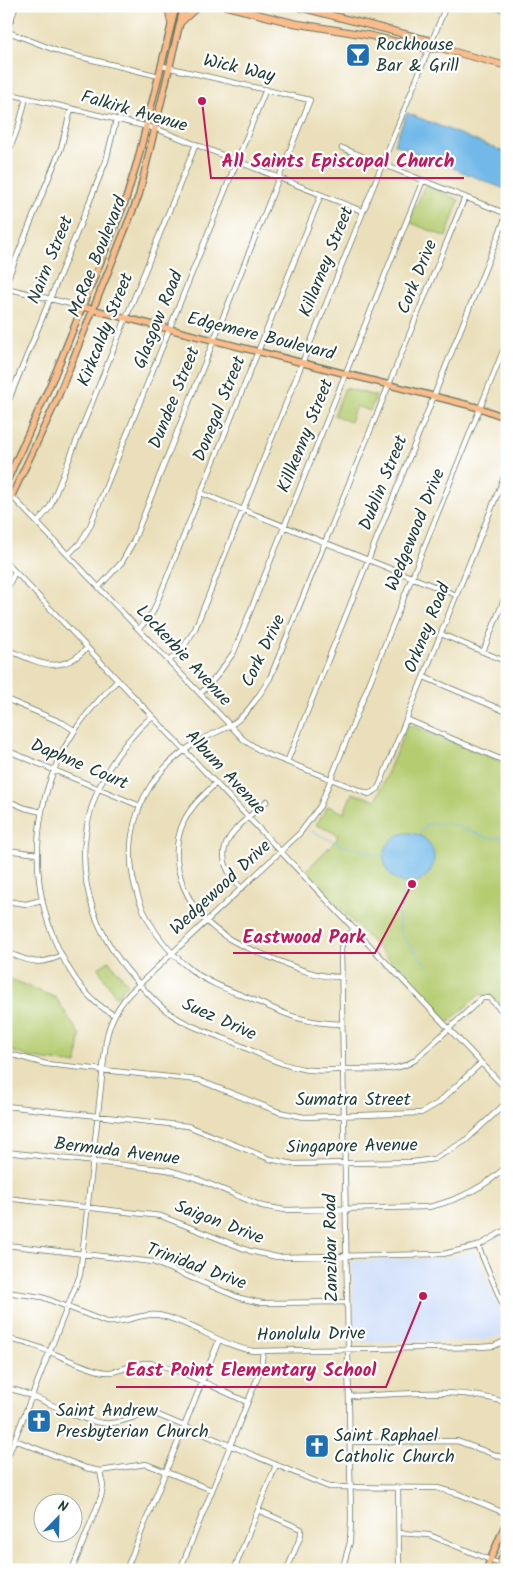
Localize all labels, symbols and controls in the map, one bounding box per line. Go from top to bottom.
place label: Rockhouse Bar & Grill [376,31,460,81]
bar icon: Rockhouse Bar & Grill [345,42,371,68]
street label: Wick Way [200,47,278,91]
street label: Falkirk Avenue [77,83,191,141]
callout: All Saints Episcopal Church [211,144,464,178]
text: All Saints Episcopal Church [221,147,455,177]
street label: McRae Boulevard [61,191,136,322]
street label: Killarney Street [292,201,363,322]
street label: Nairn Street [20,210,82,309]
street label: Cork Drive [390,235,446,319]
street label: Glasgow Road [126,266,192,373]
street label: Kirkcaldy Street [70,268,142,391]
street label: Edgemere Boulevard [184,305,339,370]
street label: Dundee Street [141,342,209,453]
street label: Donegal Street [186,351,255,466]
street label: Killkenny Street [270,374,342,497]
street label: Dublin Street [352,430,417,535]
street label: Wedgewood Drive [378,464,454,596]
street label: Orkney Road [397,578,460,677]
street label: Lockerbie Avenue [128,598,238,714]
street label: Cork Drive [234,610,294,692]
street label: Album Avenue [178,724,272,822]
street label: Daphne Court [26,731,133,799]
street label: Wedgewood Drive [164,833,278,943]
callout: Eastwood Park [233,919,375,953]
text: Eastwood Park [243,923,366,953]
street label: Suez Drive [177,991,261,1049]
street label: Sumatra Street [295,1086,412,1115]
street label: Bermuda Avenue [53,1130,181,1174]
street label: Singapore Avenue [286,1131,418,1163]
street label: Zanzibar Road [317,1192,347,1303]
street label: Saigon Drive [170,1193,268,1253]
street label: Trinidad Drive [142,1235,250,1299]
street label: Honolulu Drive [256,1320,366,1350]
callout: East Point Elementary School [116,1353,386,1387]
text: East Point Elementary School [126,1356,377,1386]
place label: Saint Andrew Presbyterian Church [56,1397,209,1447]
church icon: Saint Andrew Presbyterian Church [26,1408,52,1434]
place label: Saint Raphael Catholic Church [334,1422,455,1472]
church icon: Saint Raphael Catholic Church [304,1433,330,1459]
north arrow [32,1494,82,1544]
text: N [54,1495,71,1519]

